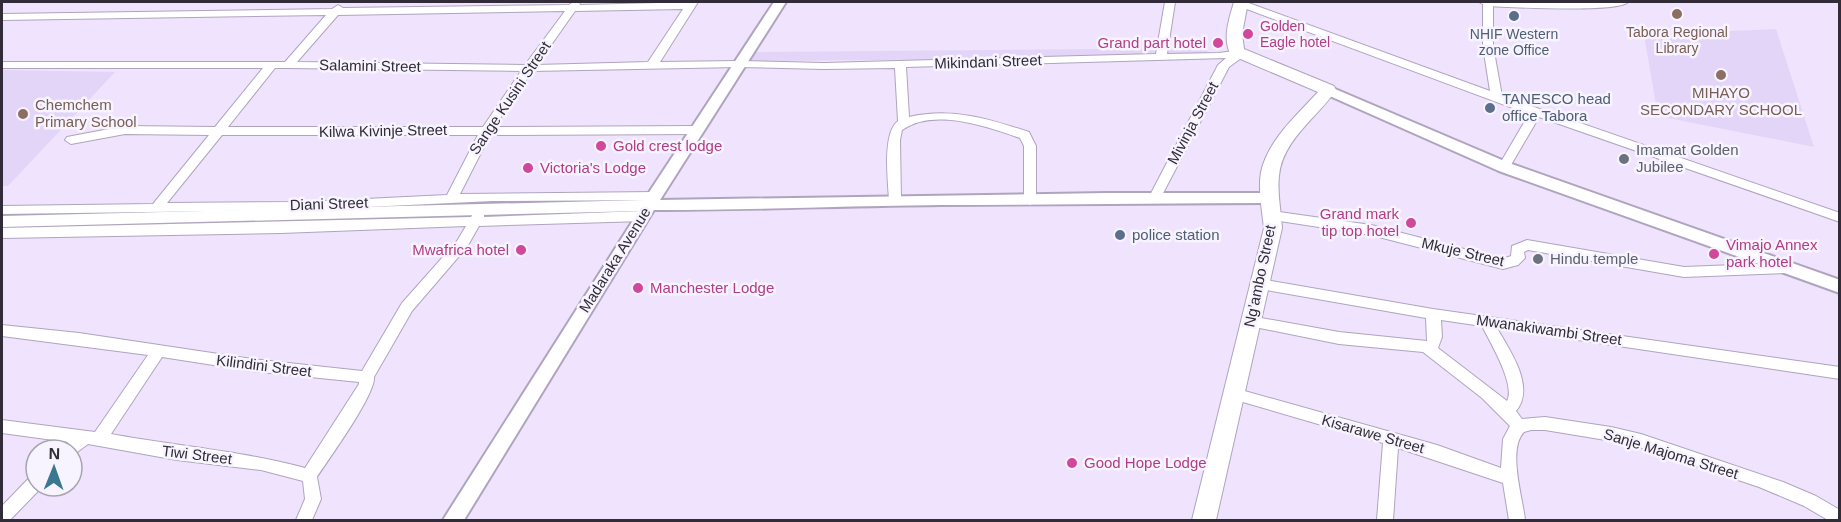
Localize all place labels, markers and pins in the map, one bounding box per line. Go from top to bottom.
marker: Tabora Regional Library [1670,7,1684,21]
marker: NHIF Western zone Office [1507,9,1521,23]
place label: Golden Eagle hotel [1260,18,1330,50]
place label: Tabora Regional Library [1626,24,1728,56]
place label: NHIF Western zone Office [1470,26,1558,58]
marker: Golden Eagle hotel [1241,27,1255,41]
place label: Grand part hotel [1098,34,1206,51]
marker: Grand part hotel [1211,36,1225,50]
marker: MIHAYO SECONDARY SCHOOL [1714,68,1728,82]
place label: MIHAYO SECONDARY SCHOOL [1640,84,1802,118]
place label: TANESCO head office Tabora [1502,90,1611,124]
place label: Chemchem Primary School [35,96,137,130]
marker: TANESCO head office Tabora [1483,101,1497,115]
marker: Chemchem Primary School [16,107,30,121]
place label: Gold crest lodge [613,137,722,154]
marker: Gold crest lodge [594,139,608,153]
place label: Imamat Golden Jubilee [1636,141,1739,175]
marker: Imamat Golden Jubilee [1617,152,1631,166]
place label: Victoria's Lodge [540,159,646,176]
marker: Victoria's Lodge [521,161,535,175]
place label: Grand mark tip top hotel [1320,205,1399,239]
marker: Grand mark tip top hotel [1404,216,1418,230]
place label: police station [1132,226,1220,243]
marker: police station [1113,228,1127,242]
place label: Vimajo Annex park hotel [1726,236,1818,270]
place label: Mwafrica hotel [412,241,509,258]
marker: Mwafrica hotel [514,243,528,257]
marker: Vimajo Annex park hotel [1707,247,1721,261]
place label: Hindu temple [1550,250,1638,267]
marker: Hindu temple [1531,252,1545,266]
place label: Manchester Lodge [650,279,774,296]
marker: Manchester Lodge [631,281,645,295]
place label: Good Hope Lodge [1084,454,1207,471]
marker: Good Hope Lodge [1065,456,1079,470]

